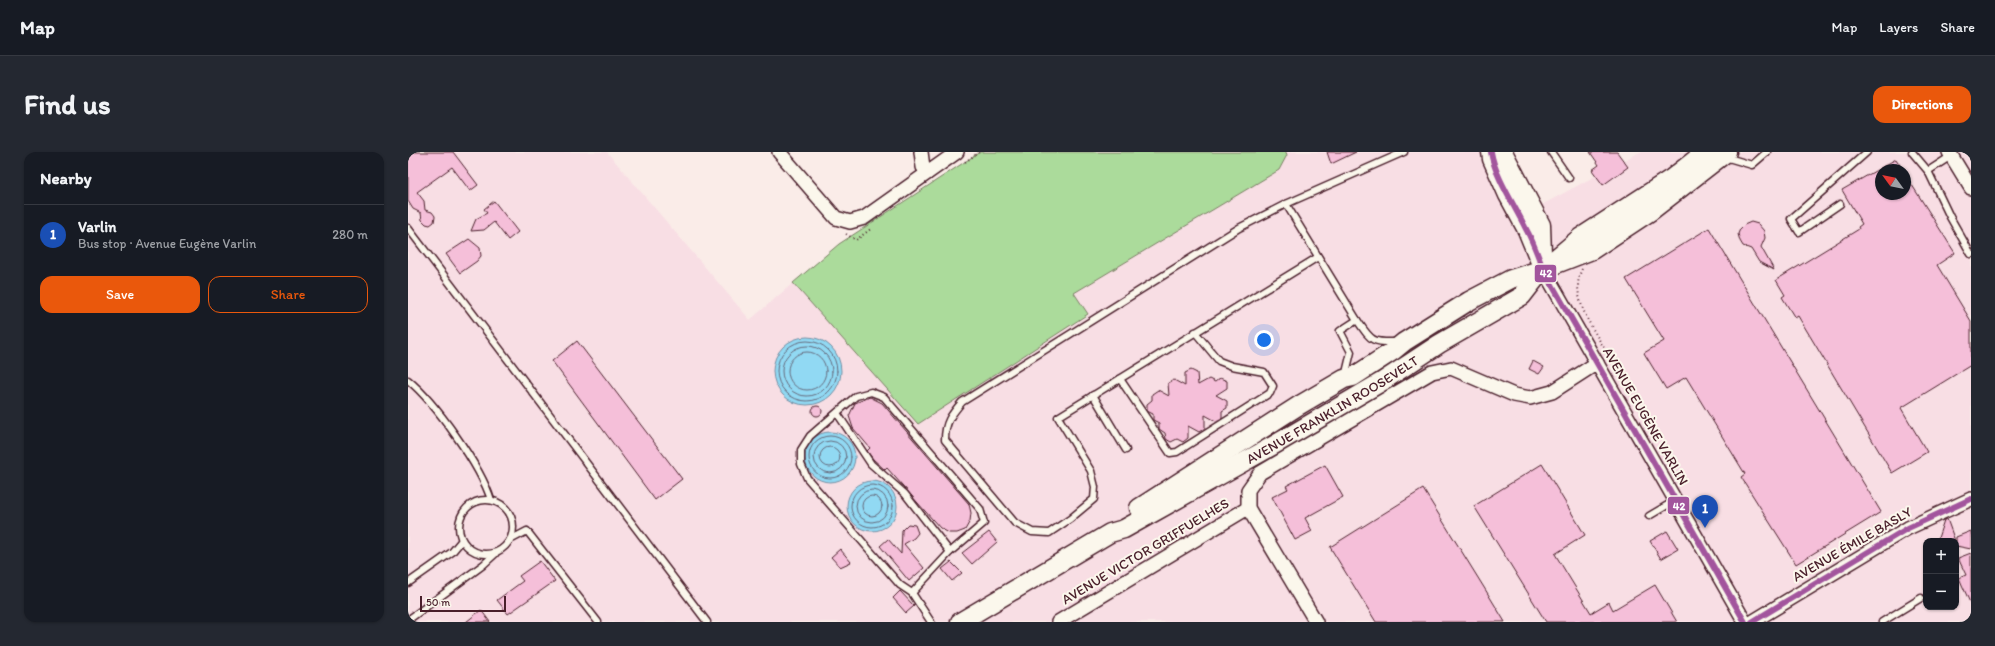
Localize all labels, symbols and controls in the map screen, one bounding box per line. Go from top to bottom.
text: Map [20,16,55,39]
text: Map [1832,19,1857,36]
text: Layers [1879,19,1918,36]
text: Share [1940,19,1975,36]
button: Directions [1873,86,1971,123]
text: Find us [24,87,111,121]
north arrow [1875,164,1911,200]
text: Nearby [40,168,92,188]
text: Varlin [78,218,117,236]
text: 1 [50,227,56,242]
text: 280 m [332,227,368,242]
text: Bus stop · Avenue Eugène Varlin [78,236,256,251]
line badge: 42 [1534,264,1557,283]
text: 42 [1540,267,1552,280]
button: Save [40,276,200,313]
button: Share [208,276,368,313]
your location [1254,330,1274,350]
street label: AVENUE EUGÈNE VARLIN [1599,344,1692,488]
street label: AVENUE FRANKLIN ROOSEVELT [1243,352,1422,468]
street label: AVENUE VICTOR GRIFFUELHES [1059,495,1232,608]
pin: 1 [1692,495,1718,528]
line badge: 42 [1667,496,1690,515]
text: 42 [1673,500,1685,513]
street label: AVENUE ÉMILE BASLY [1789,503,1915,586]
map controls [1923,538,1959,610]
button: + [1923,538,1959,574]
button: − [1923,574,1959,610]
scale bar [420,594,506,613]
text: 50 m [426,596,450,609]

